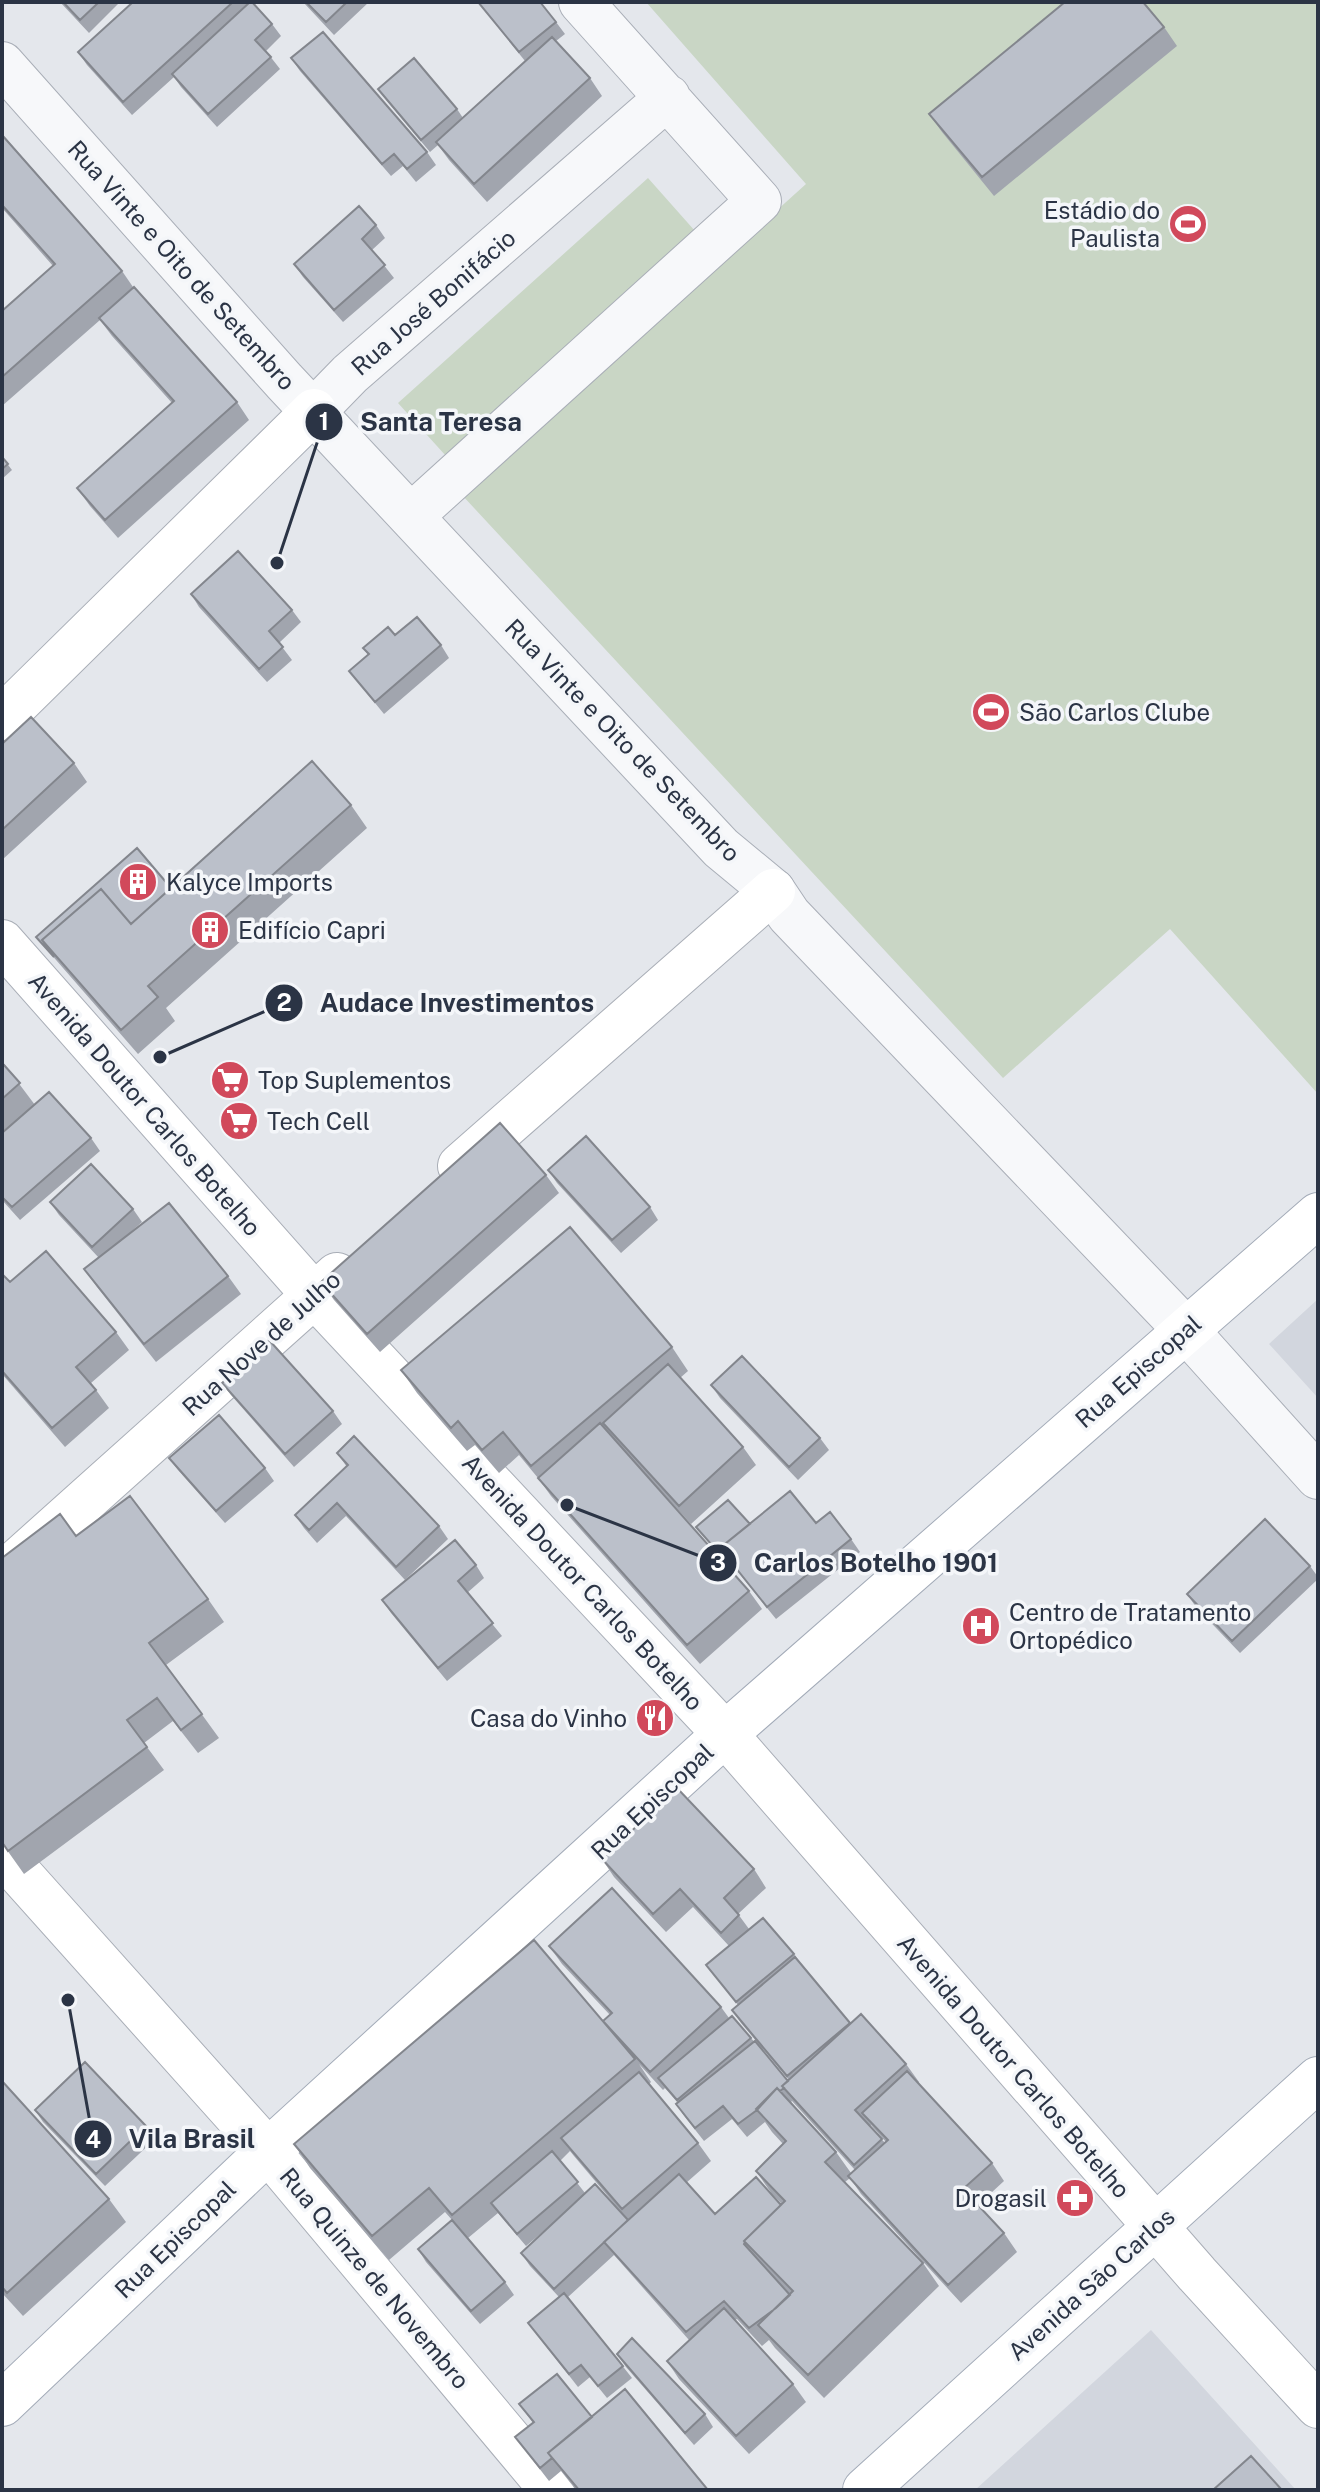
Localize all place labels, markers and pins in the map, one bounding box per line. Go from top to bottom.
place label: Estádio do Paulista [1044,196,1160,252]
sports icon: Estádio do Paulista [1167,203,1209,245]
callout: Santa Teresa [304,397,538,447]
sports icon: São Carlos Clube [970,691,1012,733]
place label: São Carlos Clube [1019,698,1210,726]
building icon: Kalyce Imports [117,861,159,903]
place label: Kalyce Imports [166,868,333,896]
building icon: Edifício Capri [189,909,231,951]
place label: Edifício Capri [238,916,386,944]
callout: Audace Investimentos [264,978,610,1028]
supermarket icon: Top Suplementos [209,1059,251,1101]
place label: Top Suplementos [258,1066,451,1094]
supermarket icon: Tech Cell [218,1100,260,1142]
place label: Tech Cell [267,1107,370,1135]
callout: Carlos Botelho 1901 [698,1538,1014,1588]
place label: Centro de Tratamento Ortopédico [1009,1598,1251,1654]
hospital icon: Centro de Tratamento Ortopédico [960,1605,1002,1647]
restaurant icon: Casa do Vinho [634,1697,676,1739]
place label: Casa do Vinho [470,1704,627,1732]
callout: Vila Brasil [73,2114,271,2164]
pharmacy icon: Drogasil [1054,2177,1096,2219]
place label: Drogasil [954,2184,1047,2212]

